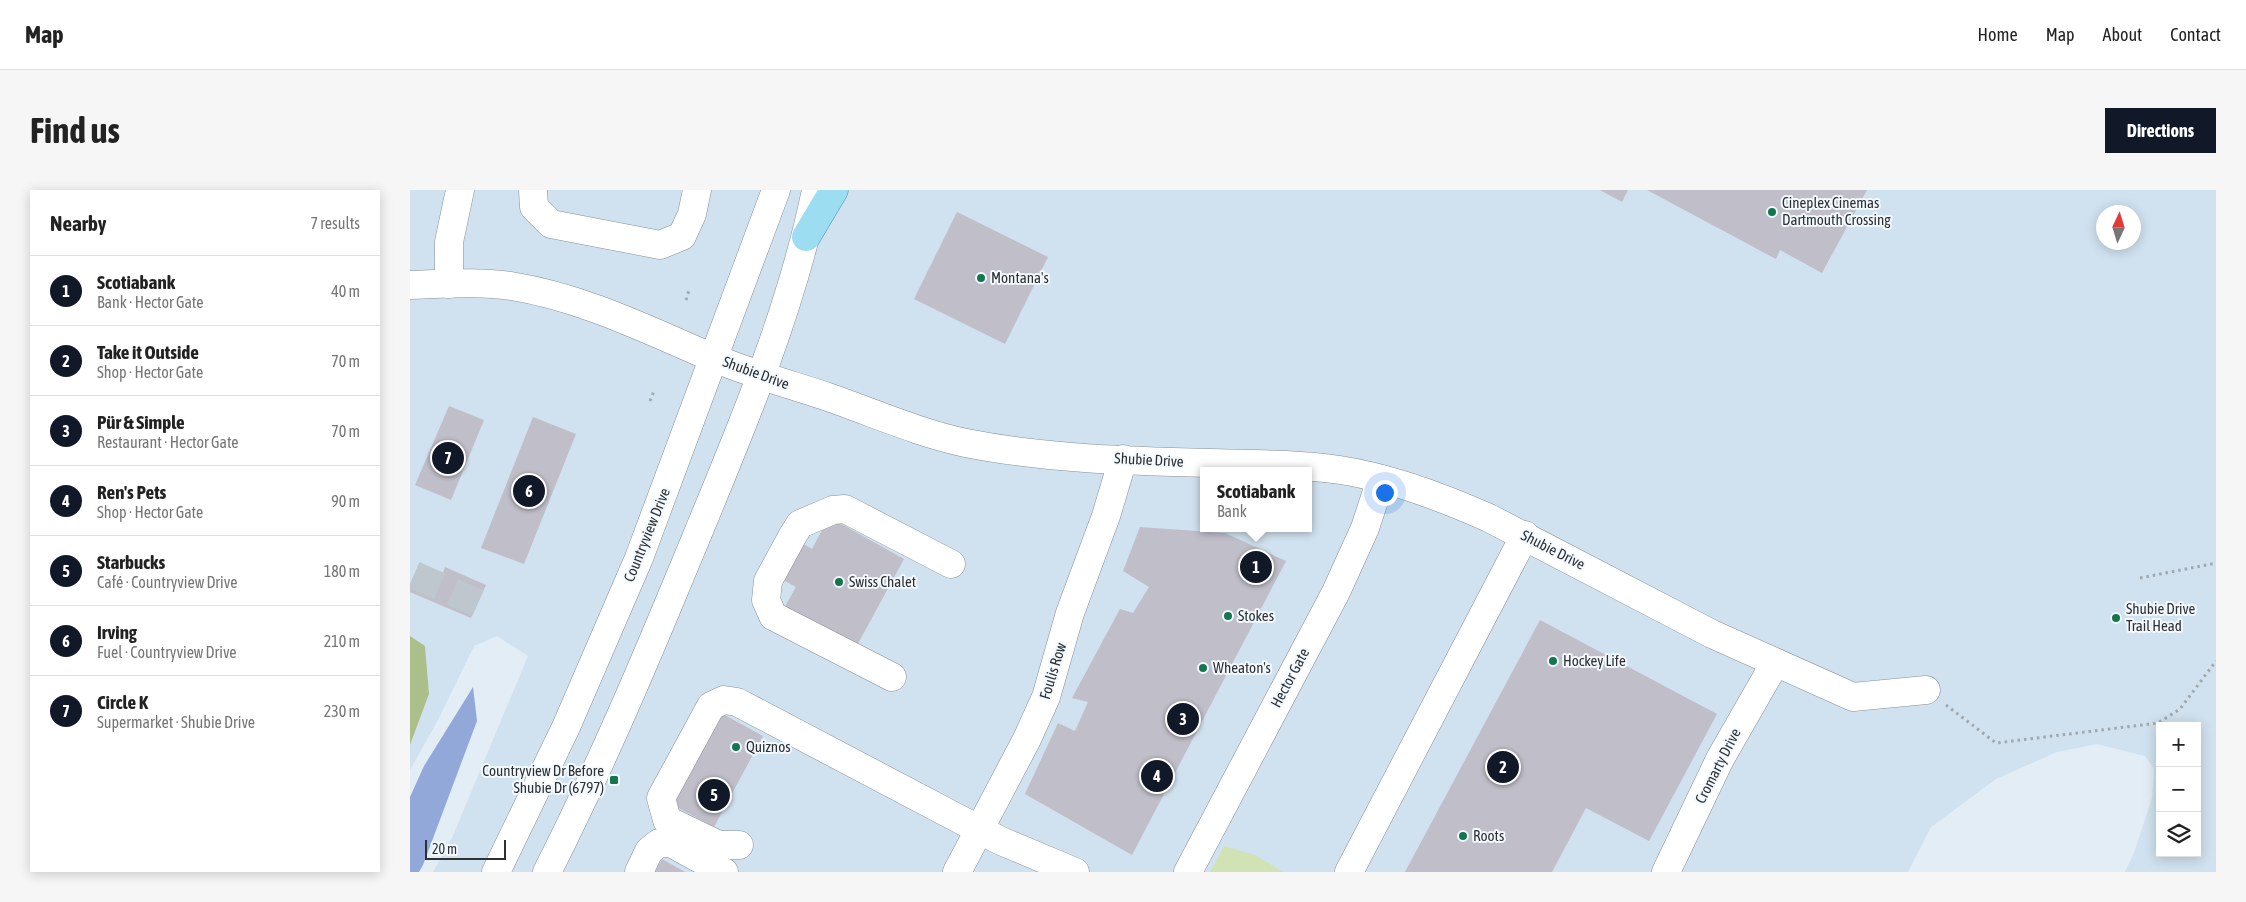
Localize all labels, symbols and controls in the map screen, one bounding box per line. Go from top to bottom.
text: Map [25,21,64,48]
text: Home [1978,24,2018,45]
text: Map [2046,24,2075,45]
text: About [2103,24,2142,45]
text: Contact [2170,24,2221,45]
button: Directions [2105,108,2216,153]
text: Find us [30,110,120,150]
place label: Cineplex Cinemas Dartmouth Crossing [1782,194,1891,228]
north arrow [2096,205,2141,250]
marker: Cineplex Cinemas Dartmouth Crossing [1766,206,1778,218]
text: Nearby [50,211,106,235]
text: 7 results [310,214,360,232]
place label: Montana's [991,269,1049,286]
text: Scotiabank [97,271,175,293]
marker: Montana's [975,272,987,284]
text: 1 [62,282,70,300]
text: 40 m [331,282,360,300]
text: Bank · Hector Gate [97,293,204,311]
text: Take it Outside [97,341,199,363]
text: 2 [62,352,70,370]
text: 70 m [331,352,360,370]
street label: Shubie Drive [721,353,792,392]
text: Shop · Hector Gate [97,363,203,381]
text: Pür & Simple [97,411,185,433]
text: 3 [62,422,70,440]
text: 70 m [331,422,360,440]
text: Restaurant · Hector Gate [97,433,239,451]
pin: 7 [432,439,464,477]
street label: Shubie Drive [1114,449,1184,470]
popup [1200,467,1312,532]
pin: 6 [513,472,545,510]
text: Scotiabank [1217,480,1295,502]
your location [1372,480,1398,506]
text: Ren's Pets [97,481,166,503]
street label: Countryview Drive [620,485,673,584]
text: 4 [62,492,70,510]
text: 90 m [331,492,360,510]
text: Bank [1217,502,1247,520]
text: Shop · Hector Gate [97,503,203,521]
street label: Shubie Drive [1518,526,1588,573]
pin: 1 [1240,548,1272,586]
text: Starbucks [97,551,165,573]
text: 5 [62,562,70,580]
text: 180 m [324,562,360,580]
text: Café · Countryview Drive [97,573,237,591]
place label: Swiss Chalet [849,573,916,590]
marker: Swiss Chalet [833,576,845,588]
place label: Shubie Drive Trail Head [2126,600,2196,634]
place label: Stokes [1238,607,1274,624]
marker: Stokes [1222,610,1234,622]
marker: Shubie Drive Trail Head [2110,612,2122,624]
text: Irving [97,621,137,643]
text: 6 [62,632,70,650]
text: 210 m [324,632,360,650]
street label: Foulis Row [1036,641,1069,701]
text: Fuel · Countryview Drive [97,643,237,661]
street label: Hector Gate [1267,645,1312,710]
place label: Hockey Life [1563,652,1626,669]
marker: Hockey Life [1547,655,1559,667]
place label: Wheaton's [1213,659,1271,676]
marker: Wheaton's [1197,662,1209,674]
text: Circle K [97,691,148,713]
pin: 3 [1167,700,1199,738]
text: 7 [62,702,70,720]
text: 230 m [324,702,360,720]
text: Supermarket · Shubie Drive [97,713,255,731]
map controls [2156,722,2201,857]
button: + [2156,722,2201,767]
street label: Cromarty Drive [1691,725,1744,806]
place label: Quiznos [746,738,790,755]
marker: Quiznos [730,741,742,753]
pin: 2 [1487,748,1519,786]
pin: 4 [1141,757,1173,795]
place label: Countryview Dr Before Shubie Dr (6797) [482,762,604,796]
button: − [2156,767,2201,812]
marker: Countryview Dr Before Shubie Dr (6797) [608,774,620,786]
pin: 5 [698,776,730,814]
button: layers [2156,812,2201,857]
place label: Roots [1473,827,1504,844]
marker: Roots [1457,830,1469,842]
scale bar [425,837,506,860]
text: 20 m [432,841,457,857]

